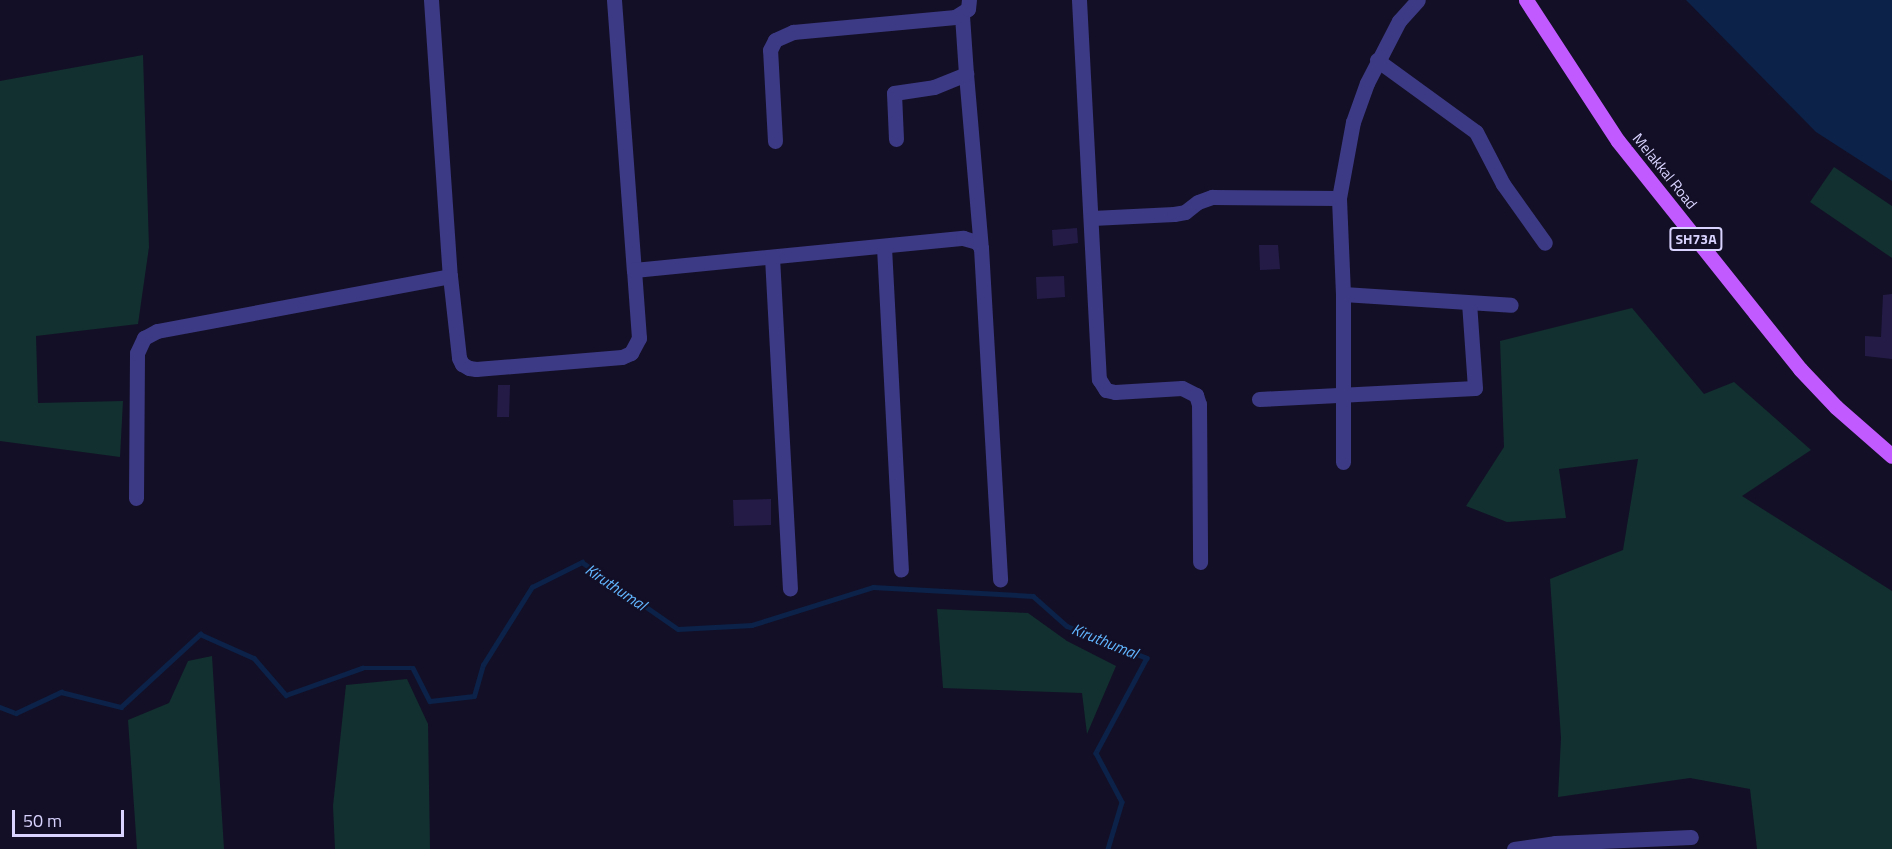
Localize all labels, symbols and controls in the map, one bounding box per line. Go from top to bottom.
street label: Melakkal Road [1629,130,1701,212]
road number: SH73A [1669,228,1723,250]
water label: Kiruthumal [582,560,650,614]
water label: Kiruthumal [1069,619,1141,663]
scale bar [15,798,128,836]
text: 50 m [23,807,62,834]

